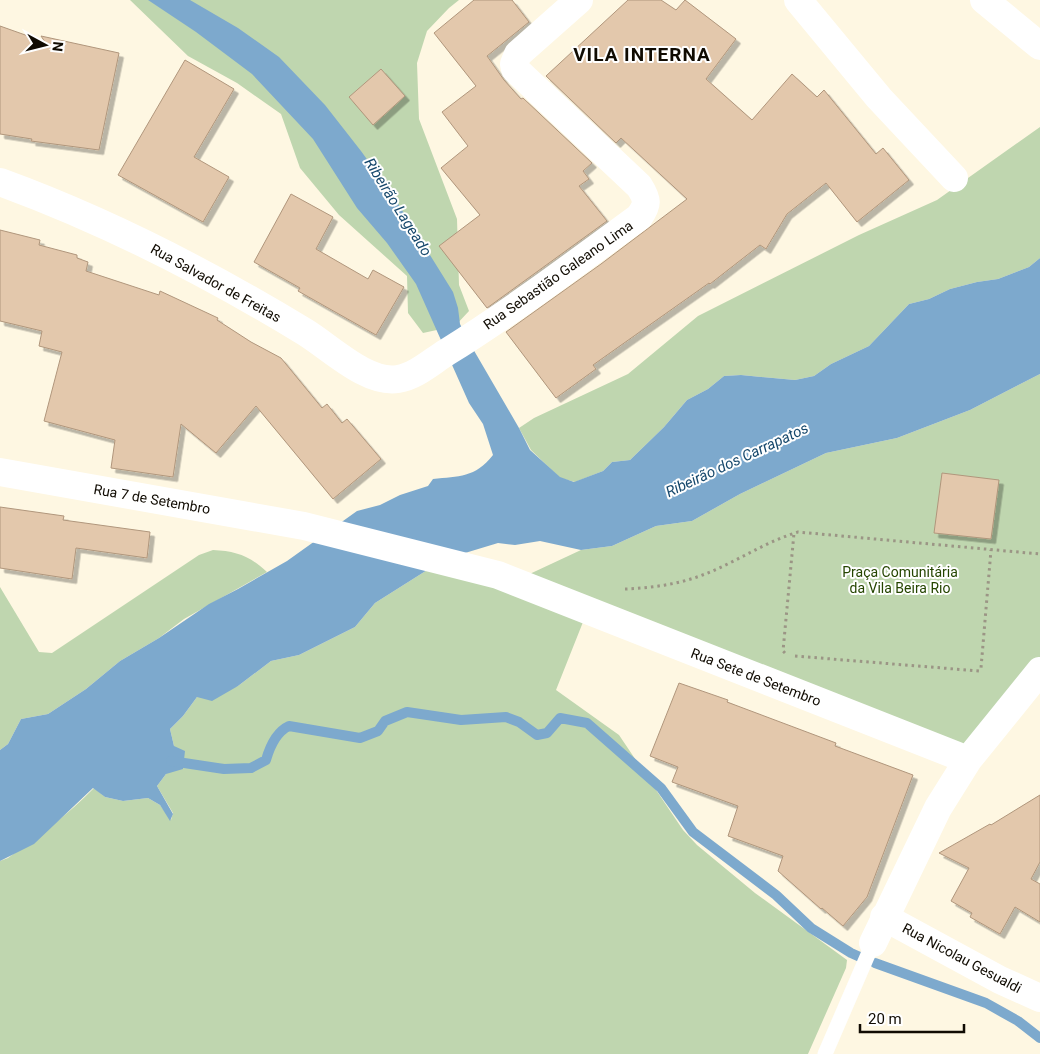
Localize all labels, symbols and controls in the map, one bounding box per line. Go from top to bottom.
north arrow [20,20,70,70]
text: N [49,41,66,52]
district label: VILA INTERNA [573,43,711,66]
water label: Ribeirão Lageado [361,155,435,259]
street label: Rua Sebastião Galeano Lima [480,217,636,333]
street label: Rua Salvador de Freitas [148,241,284,325]
water label: Ribeirão dos Carrapatos [663,419,811,501]
street label: Rua 7 de Setembro [92,481,212,517]
park label: Praça Comunitária da Vila Beira Rio [842,564,958,596]
street label: Rua Sete de Setembro [689,645,823,709]
street label: Rua Nicolau Gesualdi [900,920,1024,996]
scale bar [860,1002,964,1034]
text: 20 m [868,1010,902,1028]

